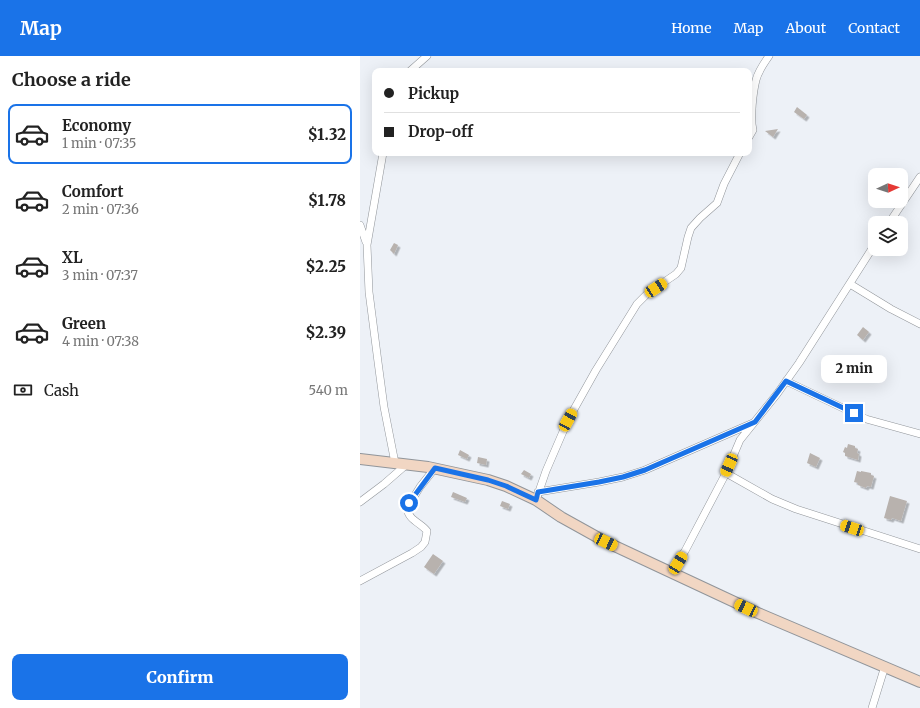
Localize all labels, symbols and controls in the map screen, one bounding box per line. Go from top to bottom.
text: Map [20,16,62,40]
text: Home [671,19,712,37]
text: Map [734,19,763,37]
text: About [785,19,826,37]
text: Contact [848,19,900,37]
text: Choose a ride [12,68,131,91]
text: Pickup [408,84,459,103]
icon: car [14,116,50,152]
text: Economy [62,116,131,135]
text: Drop-off [408,122,473,141]
text: $1.32 [308,125,346,144]
text: 1 min · 07:35 [62,135,136,152]
north arrow [868,168,908,208]
map controls [868,168,908,256]
icon: car [14,182,50,218]
text: Comfort [62,182,123,201]
text: $1.78 [308,191,346,210]
text: 2 min · 07:36 [62,201,139,218]
button: layers [868,216,908,256]
icon: car [14,248,50,284]
text: XL [62,248,83,267]
text: $2.25 [306,257,346,276]
text: 3 min · 07:37 [62,267,138,284]
car [643,276,669,300]
icon: car [14,314,50,350]
text: Green [62,314,106,333]
text: $2.39 [306,323,346,342]
text: 4 min · 07:38 [62,333,139,350]
callout: 2 min [821,355,887,383]
text: 2 min [835,360,873,377]
icon: cash [12,379,34,401]
text: Cash [44,381,79,400]
text: 540 m [308,382,348,399]
route end [845,404,863,422]
car [557,407,579,433]
car [719,452,739,478]
route start [400,494,418,512]
car [839,519,865,537]
car [593,531,619,553]
car [667,550,689,576]
car [733,597,759,619]
button: Confirm [12,654,348,700]

